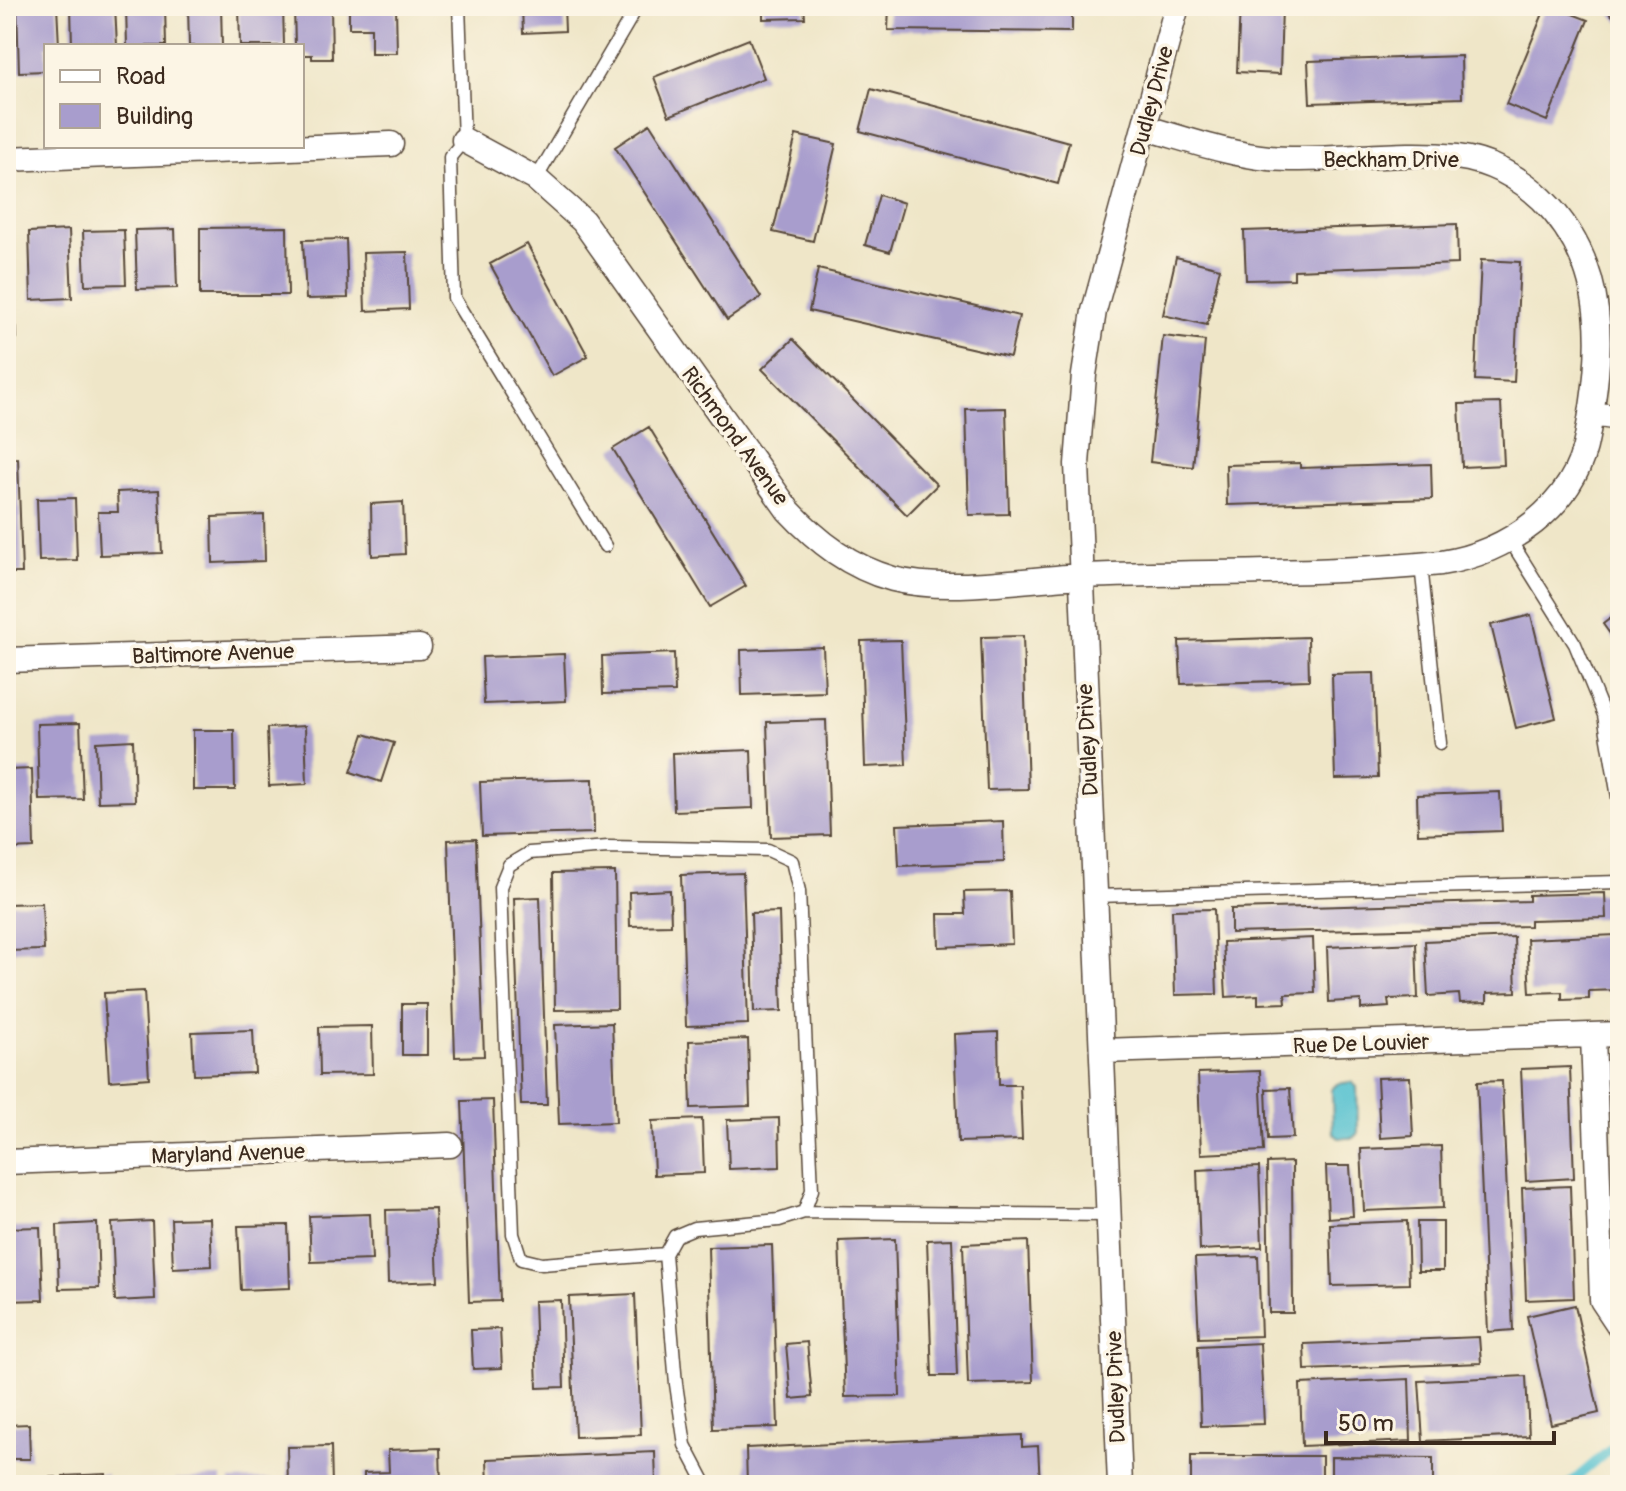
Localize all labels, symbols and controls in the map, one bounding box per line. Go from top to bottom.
street label: Dudley Drive [1124,43,1180,159]
legend [44,44,304,148]
text: Road [116,62,166,91]
text: Building [116,102,193,131]
street label: Beckham Drive [1323,146,1459,174]
street label: Richmond Avenue [675,361,795,511]
street label: Baltimore Avenue [131,637,295,671]
street label: Dudley Drive [1071,683,1105,797]
street label: Rue De Louvier [1292,1028,1430,1060]
street label: Maryland Avenue [151,1137,305,1171]
street label: Dudley Drive [1100,1330,1132,1444]
scale bar [1326,1395,1554,1445]
text: 50 m [1338,1409,1394,1438]

